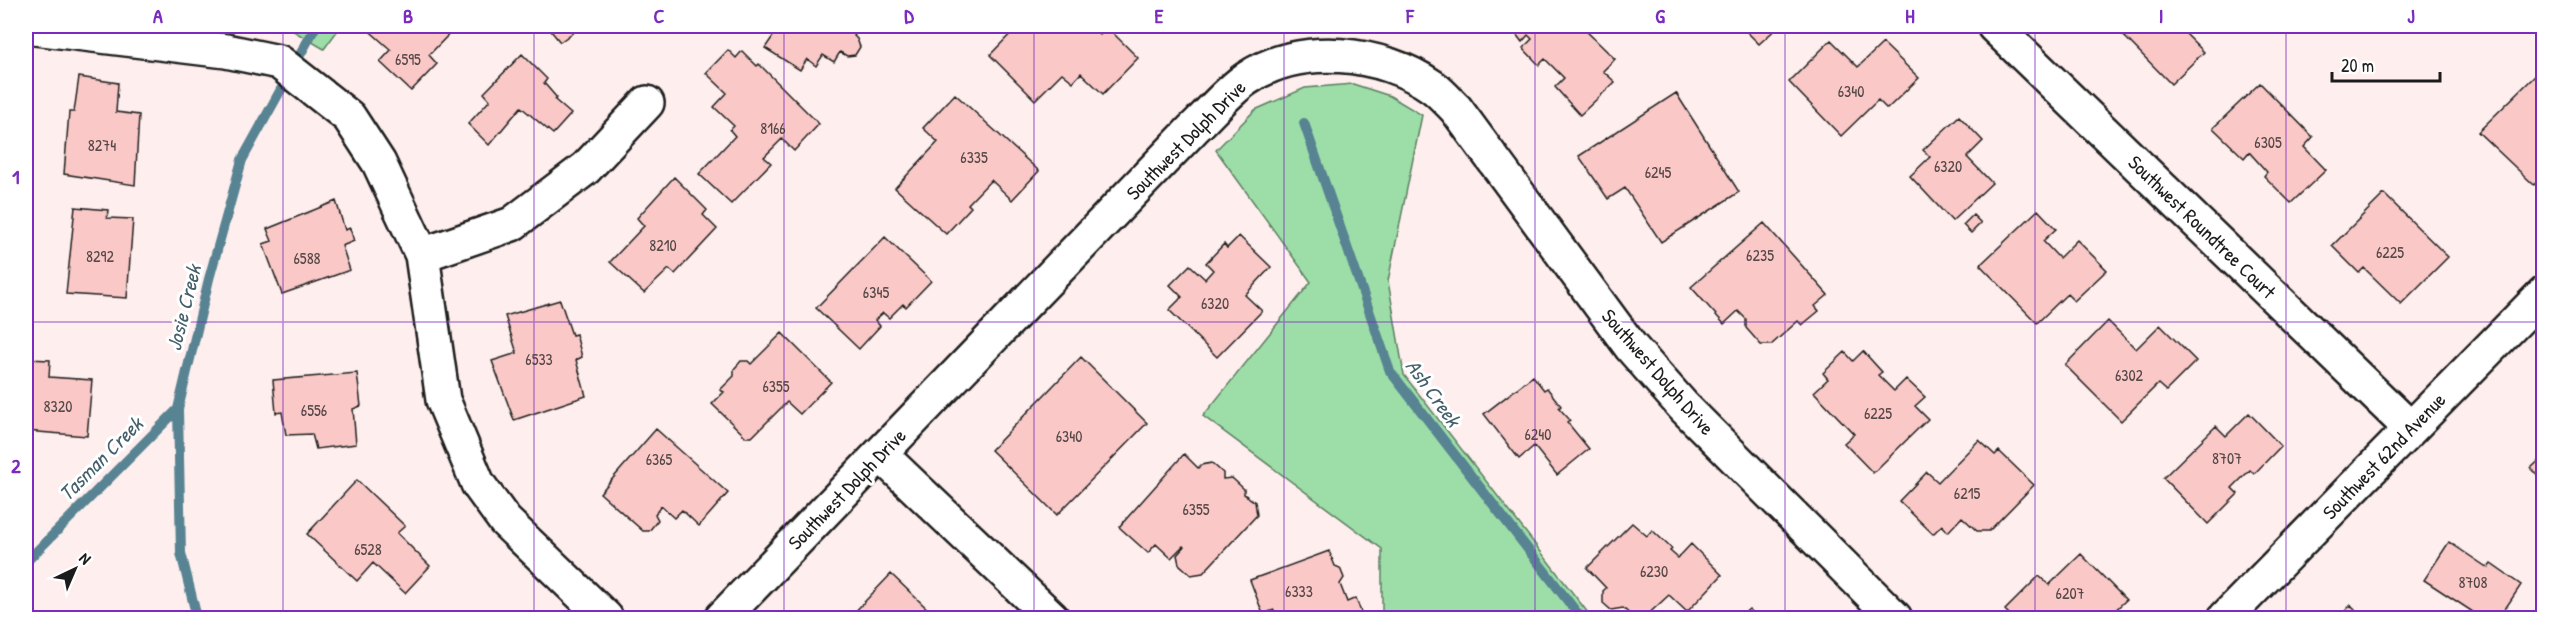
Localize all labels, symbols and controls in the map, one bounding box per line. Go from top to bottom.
text: A [153,2,163,29]
text: B [403,2,413,29]
text: C [654,2,665,29]
text: D [904,2,914,29]
text: E [1155,2,1164,29]
text: F [1405,2,1415,29]
text: G [1655,2,1665,29]
text: H [1905,2,1915,29]
text: I [2159,2,2163,29]
text: J [2407,2,2415,29]
scale bar [2332,45,2440,83]
house number: 6595 [395,48,421,70]
text: 20 m [2341,53,2374,78]
street label: Southwest Dolph Drive [1120,74,1251,205]
house number: 6340 [1838,80,1864,102]
house number: 8166 [760,117,786,139]
house number: 6305 [2254,131,2282,153]
house number: 8274 [88,134,116,156]
house number: 6335 [960,146,988,168]
street label: Southwest Roundtree Court [2123,149,2283,305]
house number: 6320 [1934,155,1962,177]
house number: 6245 [1645,161,1672,183]
text: 1 [12,163,20,190]
house number: 8210 [649,234,677,256]
house number: 6225 [2376,241,2404,263]
house number: 6235 [1746,244,1774,266]
house number: 8292 [86,245,114,267]
house number: 6588 [293,247,321,269]
water label: Josie Creek [159,260,209,354]
house number: 6345 [863,281,889,303]
house number: 6320 [1201,292,1229,314]
street label: Southwest Dolph Drive [1596,303,1721,441]
house number: 6533 [525,348,553,370]
water label: Ash Creek [1399,353,1469,434]
house number: 6302 [2115,364,2144,386]
house number: 6355 [762,375,790,397]
street label: Southwest 62nd Avenue [2316,386,2451,525]
house number: 8320 [44,395,72,417]
house number: 6556 [301,399,327,421]
house number: 6225 [1864,402,1892,424]
water label: Tasman Creek [52,409,151,507]
street label: Southwest Dolph Drive [782,422,912,555]
house number: 6240 [1524,423,1552,445]
house number: 6340 [1056,425,1082,447]
house number: 8707 [2212,447,2242,469]
house number: 6365 [646,448,673,470]
text: 2 [11,452,21,479]
house number: 6215 [1954,482,1980,504]
house number: 6355 [1182,498,1210,520]
house number: 6528 [354,538,382,560]
north arrow [45,539,105,599]
text: N [75,547,96,569]
house number: 6230 [1640,560,1668,582]
house number: 8708 [2459,571,2488,593]
house number: 6333 [1285,580,1313,602]
house number: 6207 [2056,582,2085,604]

